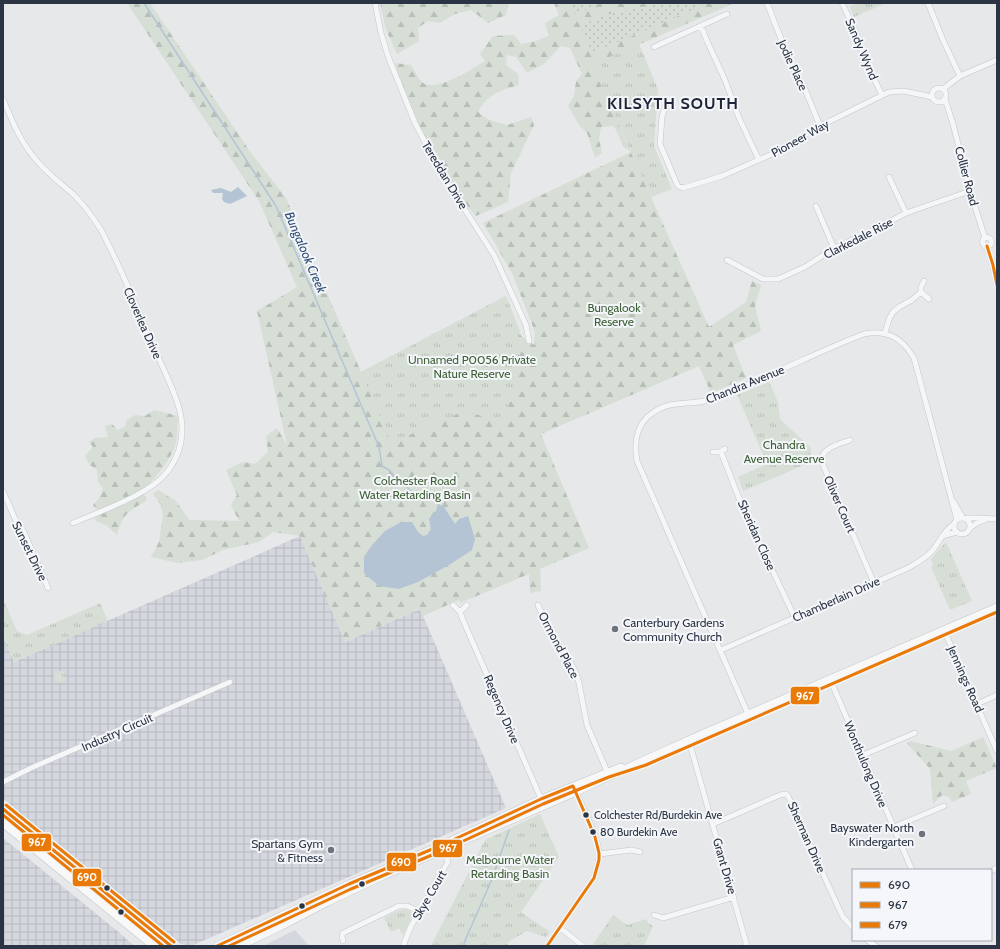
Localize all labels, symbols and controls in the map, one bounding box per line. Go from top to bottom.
street label: Sandy Wynd [842,16,882,82]
street label: Jodie Place [774,36,811,93]
district label: KILSYTH SOUTH [607,94,739,113]
street label: Pioneer Way [768,116,832,160]
street label: Tereddan Drive [419,138,471,212]
street label: Collier Road [952,145,982,207]
water label: Bungalook Creek [282,209,330,295]
street label: Clarkedale Rise [821,214,895,262]
street label: Cloverlea Drive [121,285,165,361]
park label: Bungalook Reserve [587,300,641,329]
park label: Unnamed P0056 Private Nature Reserve [408,352,536,381]
street label: Chandra Avenue [704,361,786,407]
park label: Chandra Avenue Reserve [744,437,824,466]
park label: Colchester Road Water Retarding Basin [359,473,471,502]
street label: Oliver Court [821,473,859,535]
street label: Sheridan Close [735,497,779,573]
street label: Sunset Drive [9,519,51,583]
street label: Chamberlain Drive [790,573,882,625]
street label: Ormond Place [535,609,583,681]
place label: Canterbury Gardens Community Church [623,615,724,644]
marker: Canterbury Gardens Community Church [610,624,620,634]
street label: Jennings Road [944,642,987,715]
street label: Regency Drive [481,672,523,746]
line badge: 967 [790,686,820,705]
text: 967 [796,689,814,703]
street label: Industry Circuit [79,710,155,754]
street label: Wonthulong Drive [841,718,891,810]
street label: Sherman Drive [785,799,829,875]
place label: Colchester Rd/Burdekin Ave [594,808,723,822]
marker: Colchester Rd/Burdekin Ave [581,810,591,820]
place label: Bayswater North Kindergarten [830,820,914,849]
place label: 80 Burdekin Ave [600,825,678,839]
marker: 80 Burdekin Ave [588,827,598,837]
marker: Bayswater North Kindergarten [917,829,927,839]
line badge: 967 [21,833,52,852]
text: 967 [28,835,46,849]
place label: Spartans Gym & Fitness [251,836,323,865]
street label: Grant Drive [710,836,740,896]
line badge: 967 [432,839,463,858]
text: 967 [439,841,457,855]
marker: Spartans Gym & Fitness [326,845,336,855]
line badge: 690 [386,852,417,872]
park label: Melbourne Water Retarding Basin [466,852,554,881]
text: 690 [391,855,411,869]
street label: Skye Court [409,867,449,923]
line badge: 690 [72,868,102,887]
legend [852,869,992,941]
text: 690 [77,870,97,884]
text: 690 [888,877,910,892]
unlabelled marker [357,879,367,889]
unlabelled marker [102,883,112,893]
text: 967 [888,897,908,912]
unlabelled marker [297,901,307,911]
unlabelled marker [116,907,126,917]
text: 679 [888,917,908,932]

